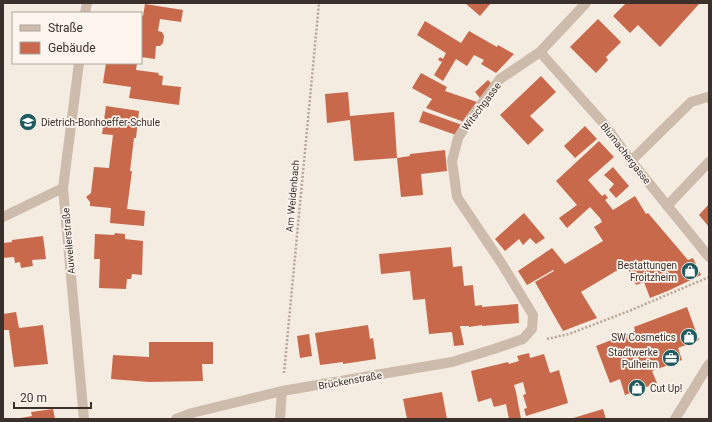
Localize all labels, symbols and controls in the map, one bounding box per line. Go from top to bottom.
legend [12,12,142,64]
text: Straße [48,21,83,35]
text: Gebäude [48,41,96,55]
street label: Witschgasse [460,80,503,132]
school or university icon: Dietrich-Bonhoeffer-Schule [18,112,38,132]
place label: Dietrich-Bonhoeffer-Schule [41,117,160,128]
street label: Blumachergasse [598,121,653,186]
street label: Am Weidenbach [284,159,301,233]
street label: Auweilerstraße [60,207,77,275]
place label: Bestattungen Froitzheim [618,260,677,283]
shop icon: Bestattungen Froitzheim [680,261,700,281]
shop icon: SW Cosmetics [679,327,699,347]
place label: SW Cosmetics [611,332,676,343]
place label: Stadtwerke Pulheim [608,347,658,370]
office icon: Stadtwerke Pulheim [661,348,681,368]
street label: Brückenstraße [317,369,383,392]
shop icon: Cut Up! [627,378,647,398]
place label: Cut Up! [650,383,682,394]
scale bar [14,384,91,410]
text: 20 m [20,391,47,405]

